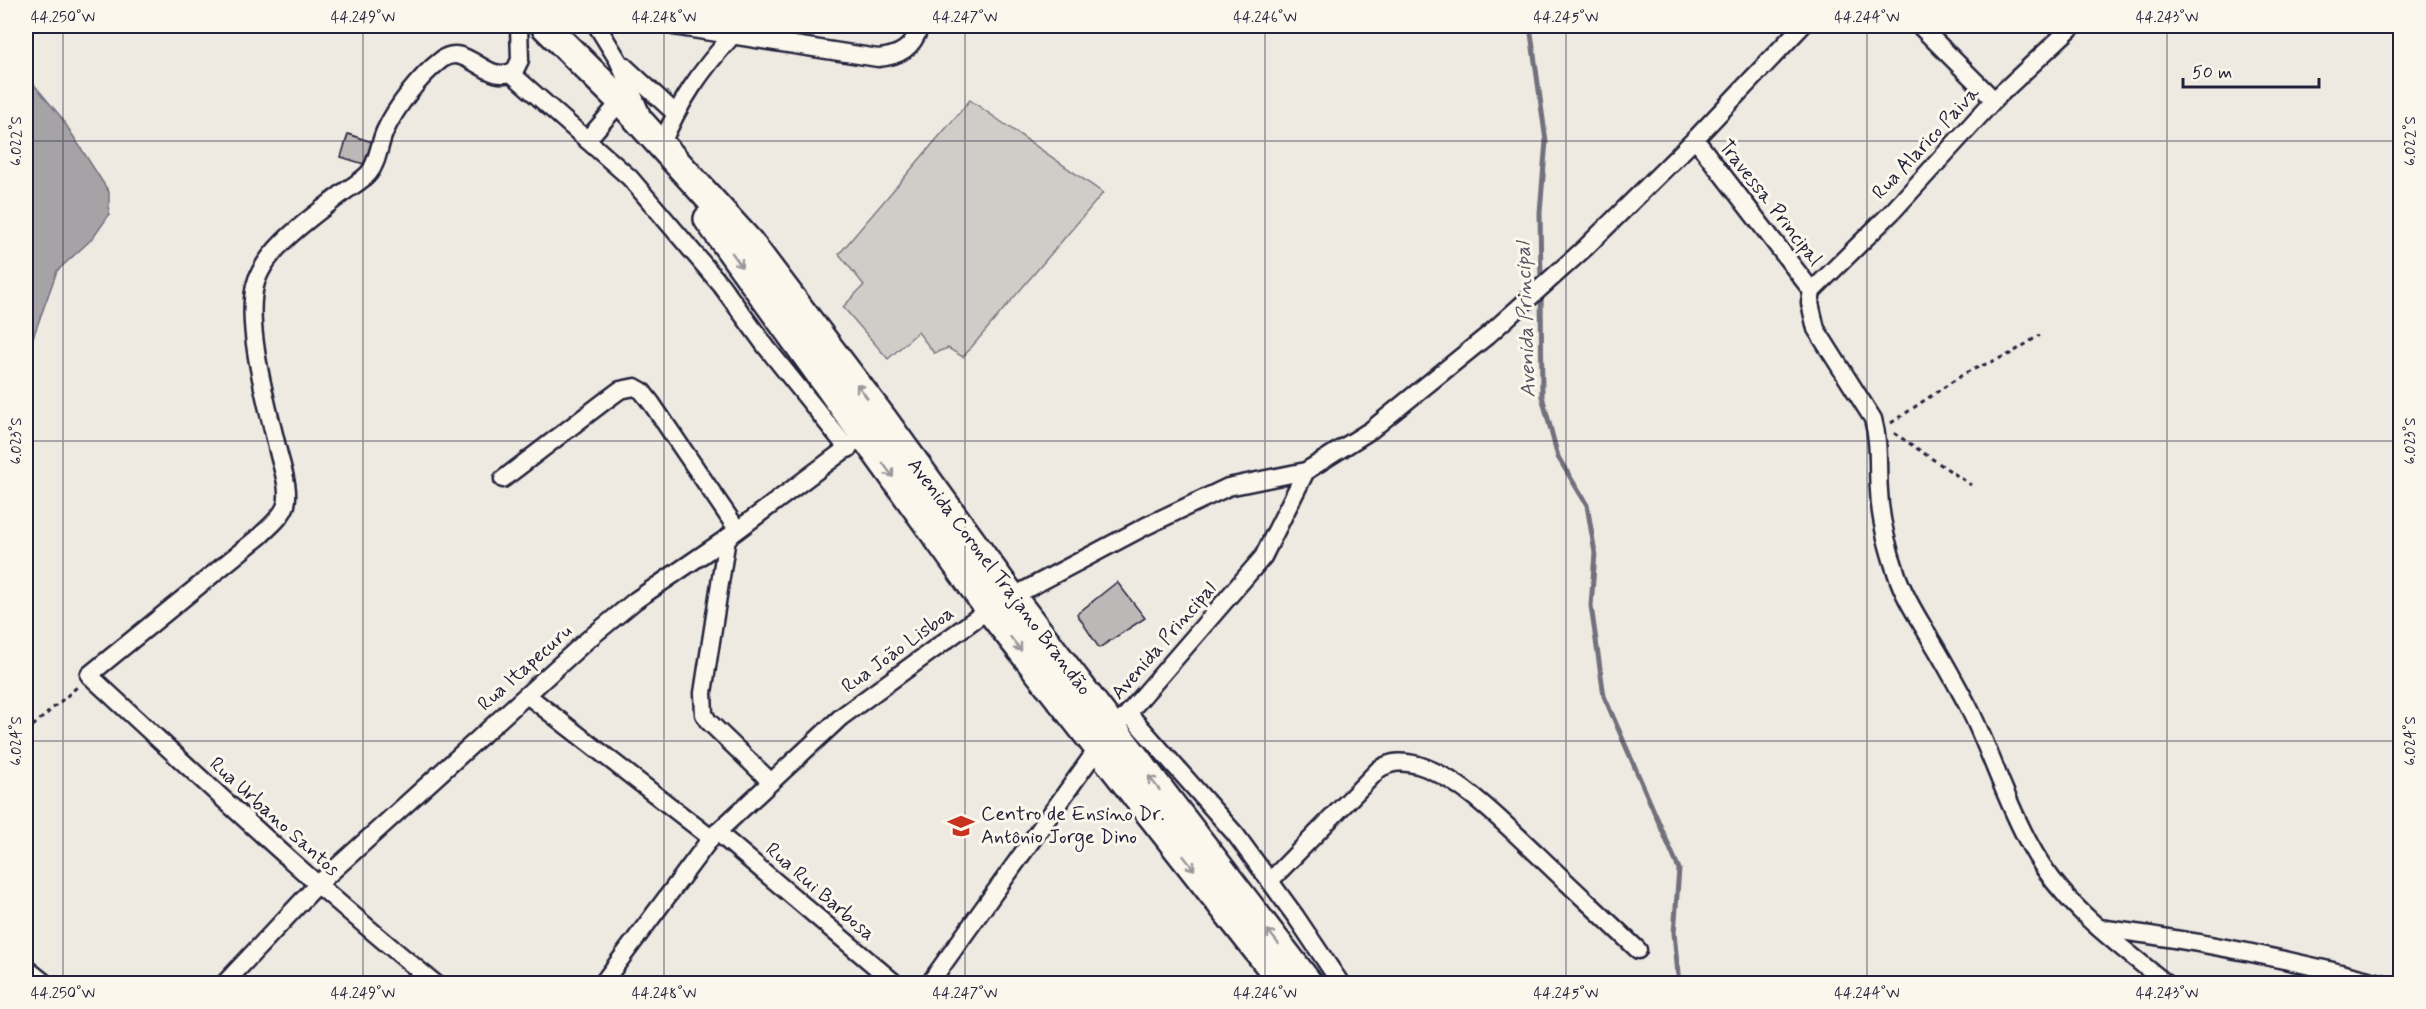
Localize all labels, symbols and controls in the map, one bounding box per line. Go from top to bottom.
text: 44.250°W [31,8,95,28]
text: 44.249°W [331,8,395,28]
text: 44.248°W [632,8,696,28]
text: 44.247°W [933,8,997,28]
text: 44.246°W [1233,8,1297,28]
text: 44.245°W [1534,8,1598,28]
text: 44.244°W [1834,8,1900,28]
text: 44.243°W [2136,8,2198,28]
scale bar [2183,51,2320,89]
text: 50 m [2192,61,2232,85]
street label: Rua Alarico Paiva [1866,80,1986,206]
text: 6.022°S [7,116,27,166]
text: 6.022°S [2401,116,2421,166]
street label: Travessa Principal [1712,134,1828,272]
water label: Avenida Principal [1509,239,1543,398]
one-way arrow [731,252,743,268]
one-way arrow [855,383,868,399]
text: 6.023°S [7,417,27,465]
text: 6.023°S [2401,417,2421,465]
street label: Avenida Coronel Trajano Brandão [901,453,1097,701]
one-way arrow [881,462,894,478]
street label: Avenida Principal [1105,576,1223,706]
street label: Rua João Lisboa [836,600,960,700]
street label: Rua Itapecuru [472,618,578,718]
one-way arrow [1010,635,1023,651]
text: 6.024°S [7,716,27,766]
text: 6.024°S [2401,716,2421,766]
street label: Rua Urbano Santos [203,751,345,883]
one-way arrow [1148,775,1161,791]
place label: Centro de Ensino Dr. Antônio Jorge Dino [981,801,1165,852]
school or university icon: Centro de Ensino Dr. Antônio Jorge Dino [946,811,976,841]
street label: Rua Rui Barbosa [759,837,881,947]
one-way arrow [1183,854,1196,870]
one-way arrow [1267,930,1280,946]
text: 44.250°W [31,984,95,1004]
text: 44.249°W [331,984,395,1004]
text: 44.248°W [632,984,696,1004]
text: 44.247°W [933,984,997,1004]
text: 44.246°W [1233,984,1297,1004]
text: 44.245°W [1534,984,1598,1004]
text: 44.244°W [1834,984,1900,1004]
text: 44.243°W [2136,984,2198,1004]

